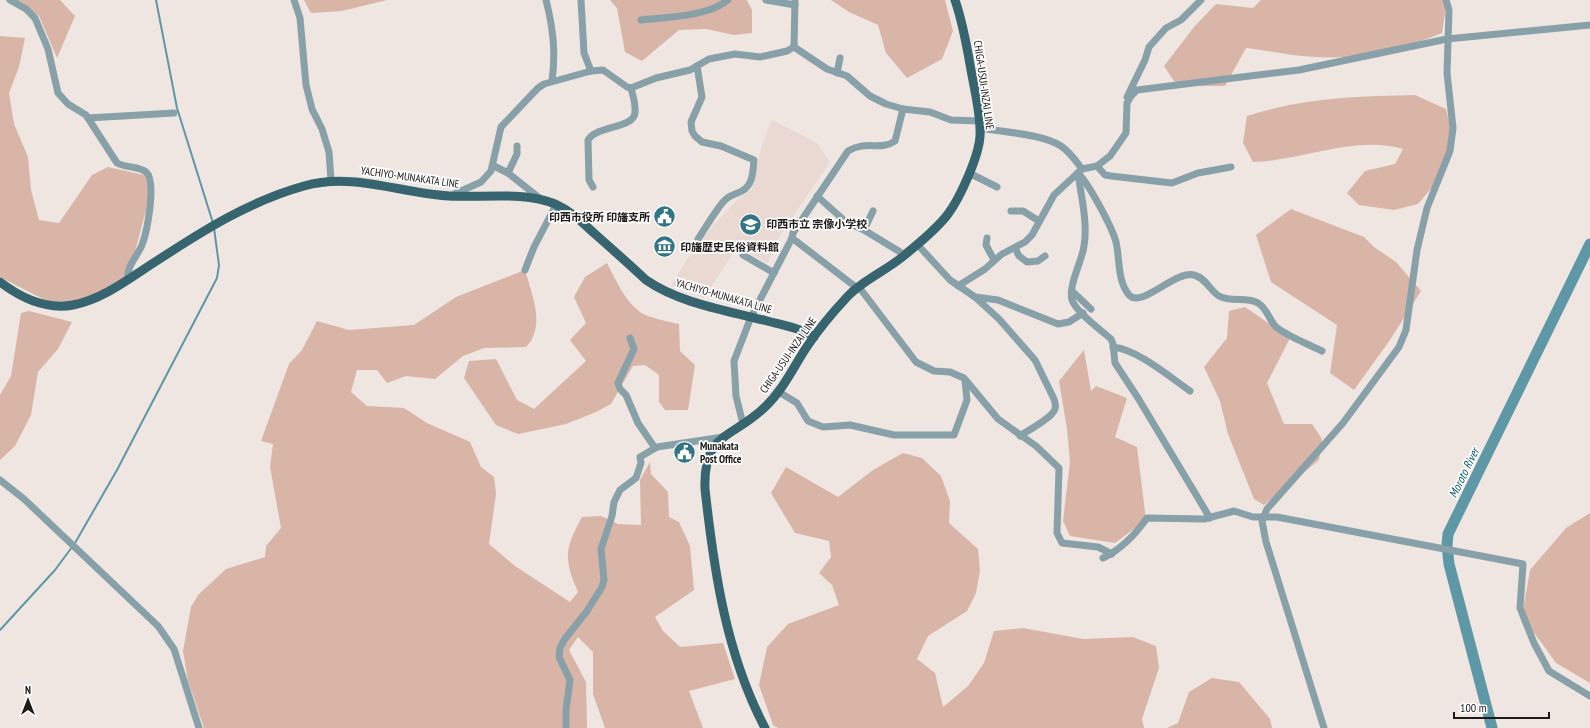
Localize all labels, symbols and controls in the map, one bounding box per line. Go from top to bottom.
street label: CHIGA-USUI-INZAI LINE [971,40,997,131]
street label: YACHIYO-MUNAKATA LINE [360,163,461,191]
public building icon: 印西市役所 印旛支所 [652,204,678,230]
place label: 印西市役所 印旛支所 [549,210,650,224]
school or university icon: 印西市立 宗像小学校 [738,211,764,237]
place label: 印西市立 宗像小学校 [766,217,867,231]
museum icon: 印旛歴史民俗資料館 [652,234,678,260]
place label: 印旛歴史民俗資料館 [680,240,779,254]
street label: YACHIYO-MUNAKATA LINE [674,276,774,317]
street label: CHIGA-USUI-INZAI LINE [756,314,820,396]
public building icon: Munakata Post Office [672,439,698,465]
place label: Munakata Post Office [700,439,742,466]
water label: Moroto River [1445,444,1483,500]
north arrow [8,680,48,720]
text: N [25,683,31,697]
scale bar [1454,694,1549,720]
text: 100 m [1460,700,1487,715]

